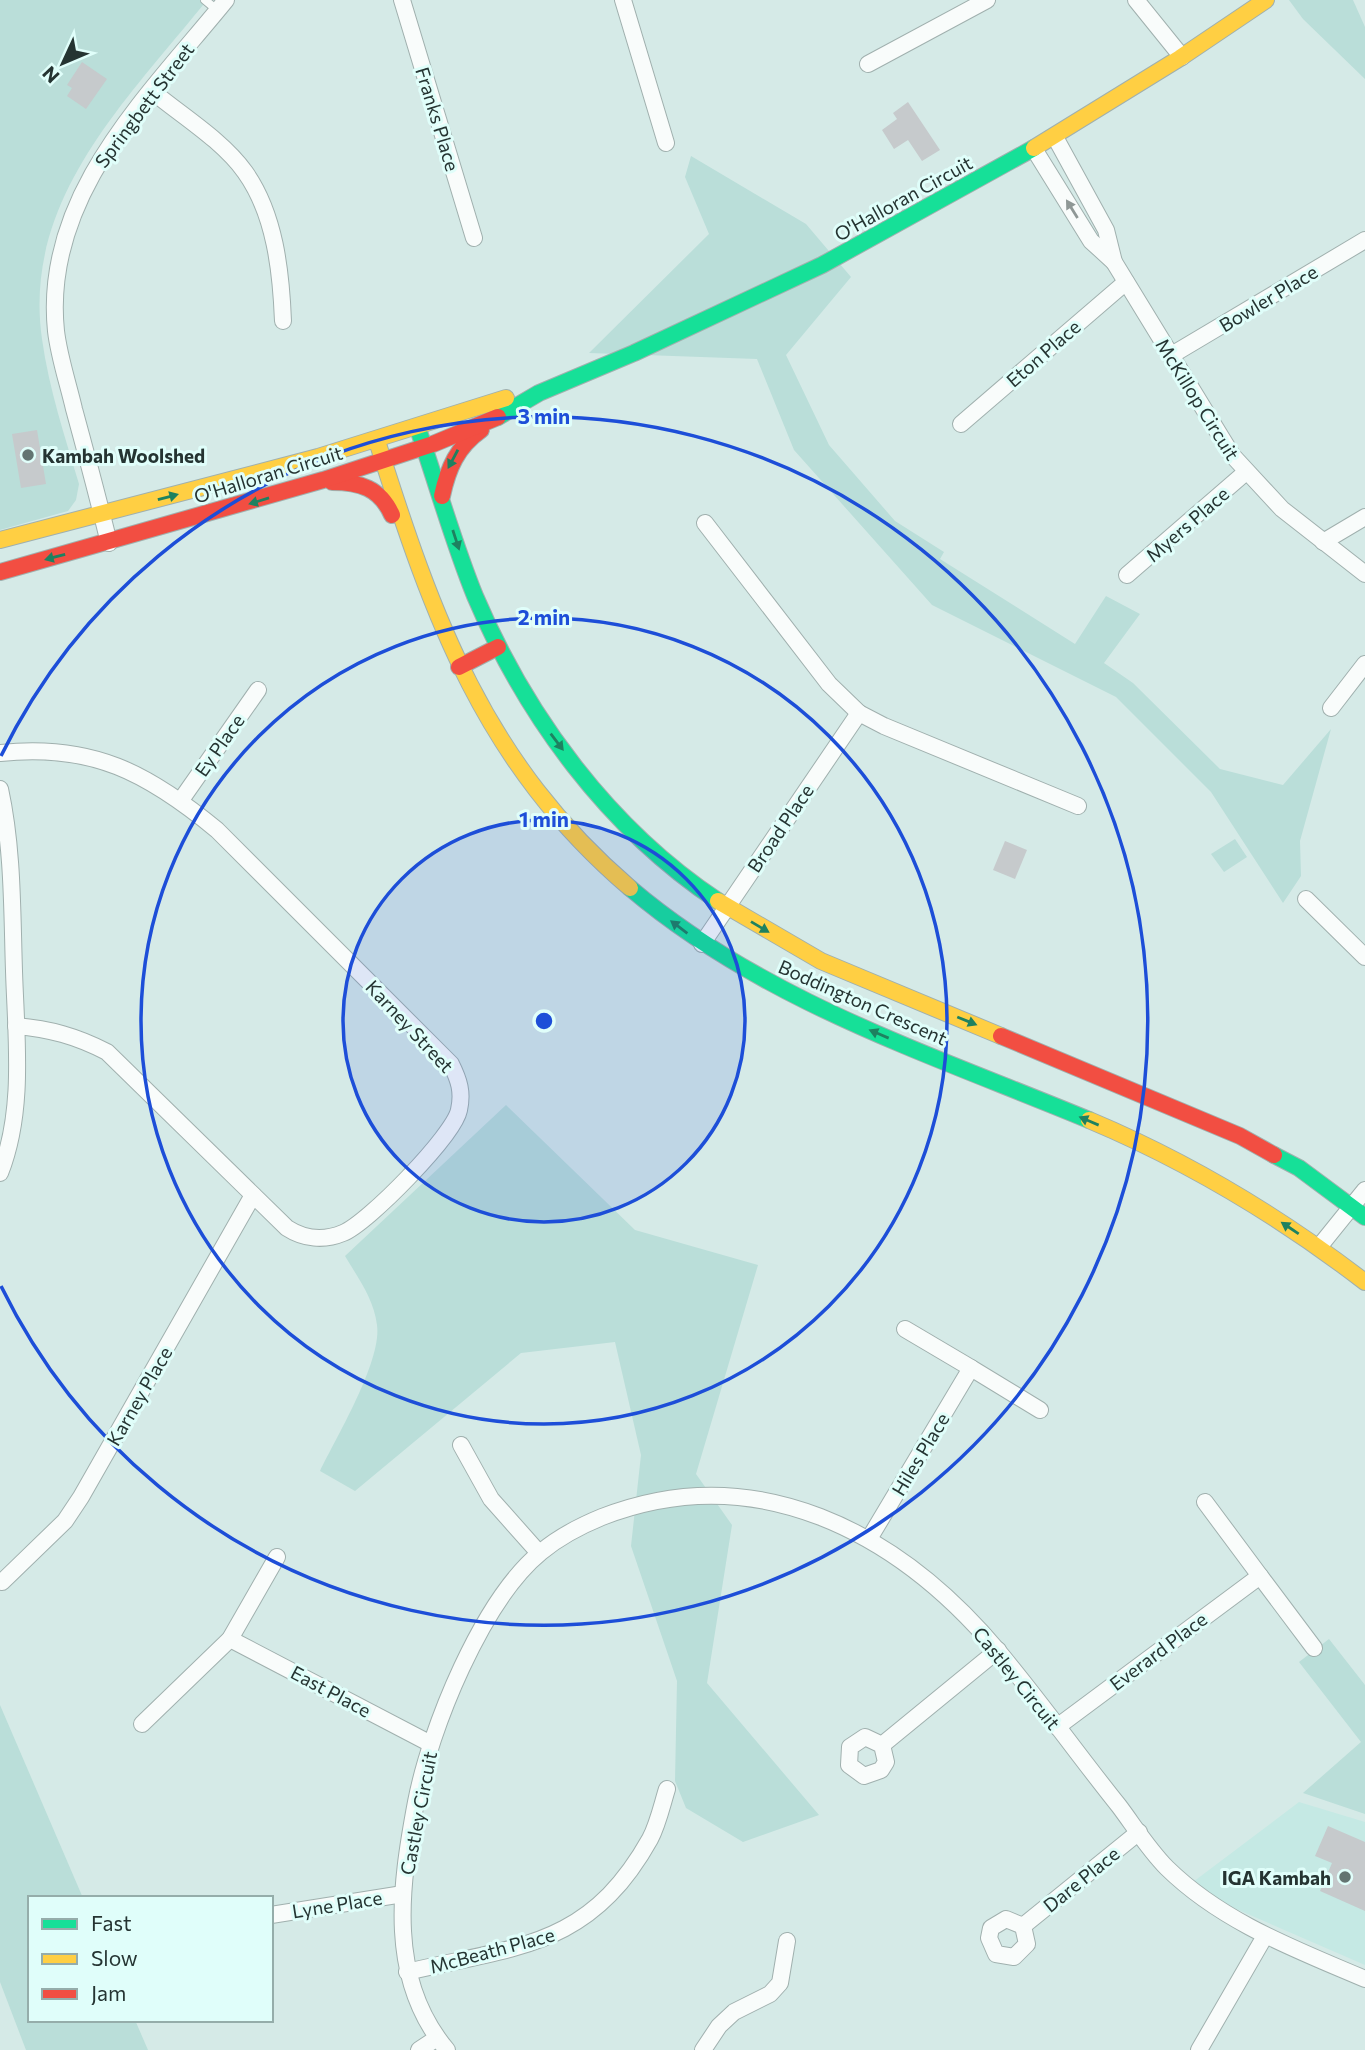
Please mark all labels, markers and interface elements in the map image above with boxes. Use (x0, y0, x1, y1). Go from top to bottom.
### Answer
north arrow (28, 28, 98, 98)
street label: Springbett Street (90, 38, 198, 172)
text: N (37, 62, 64, 88)
street label: Franks Place (411, 64, 465, 174)
street label: O'Halloran Circuit (830, 150, 976, 245)
one-way arrow (1065, 200, 1078, 219)
street label: Bowler Place (1215, 260, 1321, 336)
street label: Eton Place (1001, 315, 1085, 391)
street label: McKillop Circuit (1151, 334, 1245, 464)
text: 3 min (518, 403, 570, 428)
street label: O'Halloran Circuit (191, 440, 345, 508)
place label: Kambah Woolshed (42, 444, 205, 467)
marker: Kambah Woolshed (20, 447, 36, 463)
one-way arrow (448, 449, 459, 469)
street label: Myers Place (1141, 482, 1233, 566)
one-way arrow (157, 491, 179, 502)
one-way arrow (248, 496, 269, 506)
one-way arrow (451, 530, 461, 551)
one-way arrow (44, 553, 65, 563)
text: 2 min (518, 604, 570, 629)
street label: Ey Place (189, 710, 249, 780)
one-way arrow (550, 733, 564, 751)
street label: Broad Place (742, 779, 818, 877)
text: 1 min (519, 806, 569, 831)
one-way arrow (670, 920, 689, 934)
one-way arrow (751, 921, 770, 934)
street label: Boddington Crescent (775, 954, 951, 1050)
street label: Karney Street (361, 975, 459, 1077)
centre of rings (532, 1009, 556, 1033)
one-way arrow (957, 1015, 977, 1027)
one-way arrow (869, 1028, 890, 1039)
one-way arrow (1079, 1115, 1100, 1126)
one-way arrow (1280, 1221, 1300, 1234)
street label: Karney Place (101, 1342, 177, 1450)
street label: Hiles Place (886, 1408, 954, 1500)
street label: Everard Place (1105, 1607, 1211, 1695)
street label: Castley Circuit (969, 1622, 1065, 1734)
street label: East Place (287, 1660, 375, 1722)
street label: Castley Circuit (395, 1749, 441, 1877)
street label: Dare Place (1038, 1841, 1124, 1917)
place label: IGA Kambah (1222, 1866, 1331, 1889)
marker: IGA Kambah (1337, 1869, 1353, 1885)
street label: Lyne Place (290, 1886, 384, 1922)
legend (28, 1896, 273, 2022)
text: Fast (91, 1910, 132, 1935)
street label: McBeath Place (427, 1922, 557, 1978)
text: Slow (91, 1945, 138, 1970)
text: Jam (91, 1980, 126, 2005)

